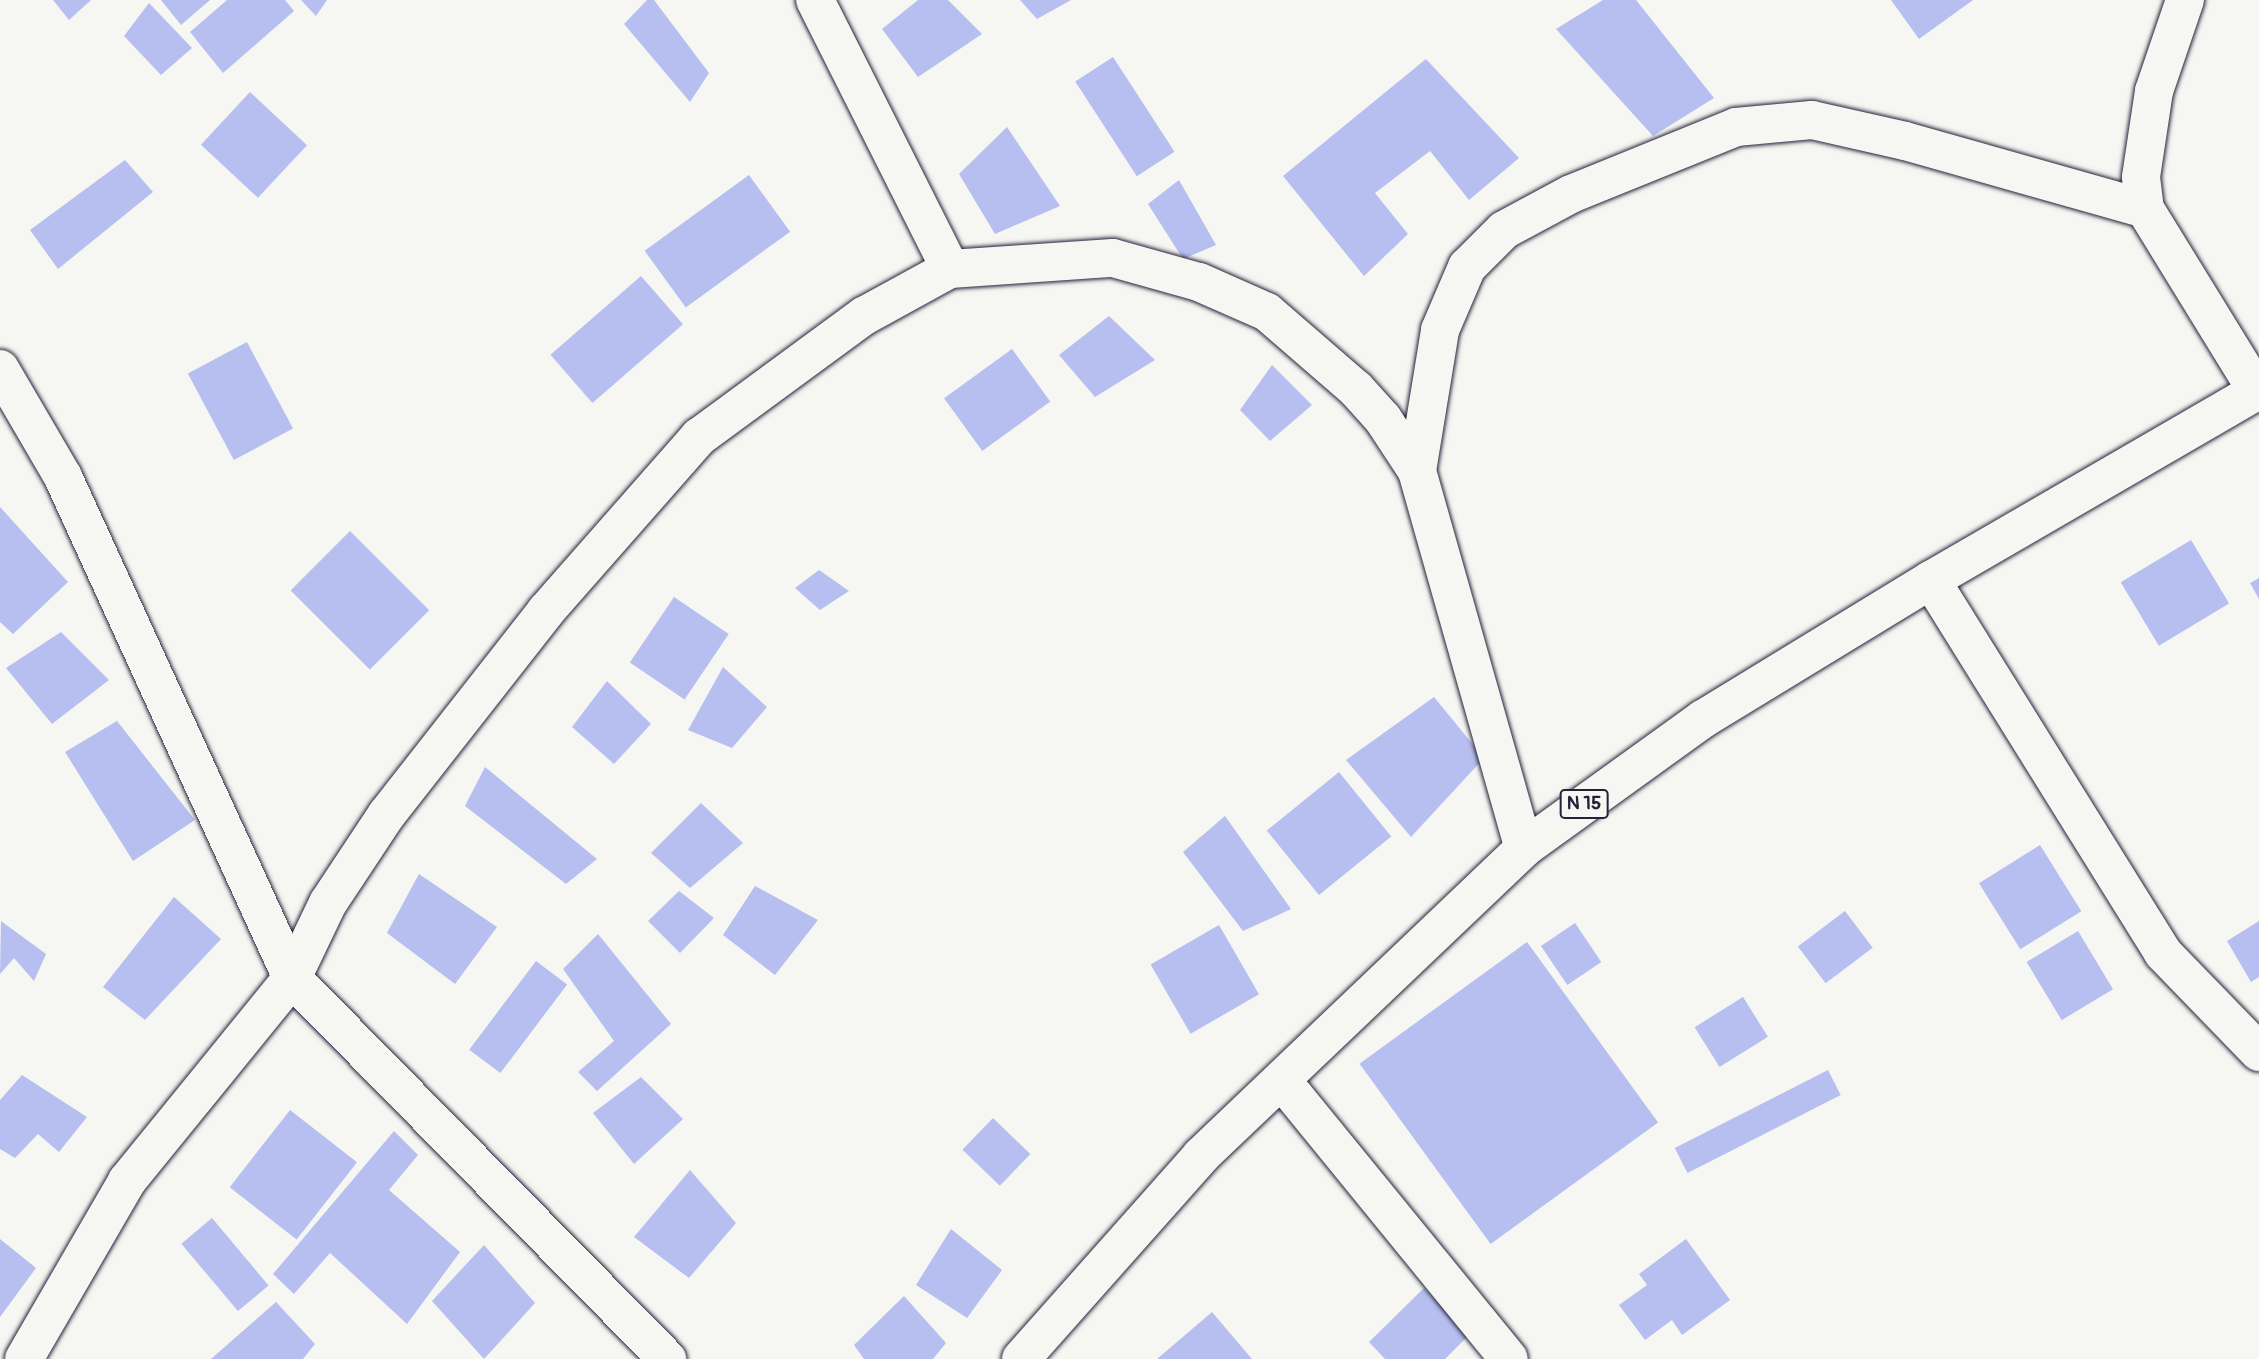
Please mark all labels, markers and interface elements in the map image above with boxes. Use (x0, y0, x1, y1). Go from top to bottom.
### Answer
road number: N 15 (1560, 789, 1608, 820)

